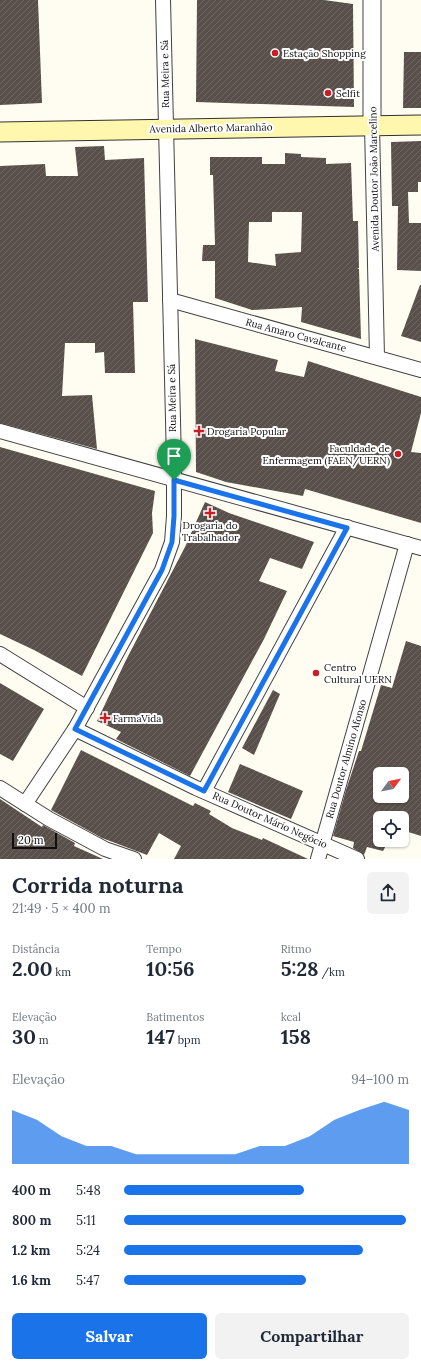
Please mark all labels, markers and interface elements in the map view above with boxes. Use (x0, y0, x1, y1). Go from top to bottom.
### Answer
street label: Rua Meira e Sá (158, 40, 172, 108)
place label: Estação Shopping (283, 47, 366, 60)
marker: Estação Shopping (270, 48, 280, 58)
place label: Selfit (336, 87, 360, 100)
marker: Selfit (323, 88, 333, 98)
street label: Avenida Doutor João Marcelino (366, 106, 382, 253)
street label: Avenida Alberto Maranhão (148, 120, 273, 136)
street label: Rua Amaro Cavalcante (244, 315, 348, 355)
street label: Rua Meira e Sá (165, 364, 179, 432)
place label: Drogaria Popular (207, 425, 287, 438)
marker: Drogaria Popular (194, 426, 204, 436)
pin (157, 439, 191, 480)
place label: Faculdade de Enfermagem (FAEN/UERN) (263, 442, 391, 467)
icon: arrive (163, 445, 185, 467)
marker: Faculdade de Enfermagem (FAEN/UERN) (393, 449, 403, 459)
marker: Drogaria do Trabalhador (205, 508, 215, 518)
place label: Drogaria do Trabalhador (182, 519, 239, 544)
place label: Centro Cultural UERN (324, 661, 392, 686)
marker: Centro Cultural UERN (311, 668, 321, 678)
street label: Rua Doutor Almino Afonso (323, 698, 369, 820)
place label: FarmaVida (113, 712, 162, 725)
marker: FarmaVida (100, 713, 110, 723)
north arrow (373, 767, 409, 803)
map controls (373, 767, 409, 847)
street label: Rua Doutor Mário Negócio (211, 789, 330, 851)
button: locate (373, 811, 409, 847)
scale bar (12, 831, 57, 850)
text: 20 m (18, 833, 43, 847)
text: Corrida noturna (12, 871, 184, 899)
button: share (367, 872, 409, 914)
text: 21:49 · 5 × 400 m (12, 900, 111, 917)
text: Distância (12, 942, 60, 956)
text: Tempo (146, 942, 182, 956)
text: Ritmo (281, 942, 311, 956)
text: 2.00 (12, 956, 52, 981)
text: 10:56 (146, 956, 194, 981)
text: 5:28 (281, 956, 319, 981)
text: km (52, 965, 71, 979)
text: /km (319, 965, 345, 979)
text: Elevação (12, 1010, 57, 1024)
text: Batimentos (146, 1010, 204, 1024)
text: kcal (281, 1010, 301, 1024)
text: 30 (12, 1024, 36, 1049)
text: 147 (146, 1024, 175, 1049)
text: 158 (281, 1024, 311, 1049)
text: m (36, 1033, 49, 1047)
text: bpm (175, 1033, 200, 1047)
text: Elevação (12, 1071, 65, 1088)
text: 94–100 m (351, 1071, 409, 1088)
text: 400 m (12, 1182, 51, 1199)
text: 5:48 (76, 1182, 101, 1199)
text: 800 m (12, 1212, 51, 1229)
text: 5:11 (76, 1212, 96, 1229)
text: 1.2 km (12, 1242, 50, 1259)
text: 5:24 (76, 1242, 100, 1259)
text: 1.6 km (12, 1272, 51, 1289)
text: 5:47 (76, 1272, 99, 1289)
button: Salvar (12, 1313, 207, 1359)
button: Compartilhar (215, 1313, 409, 1359)

